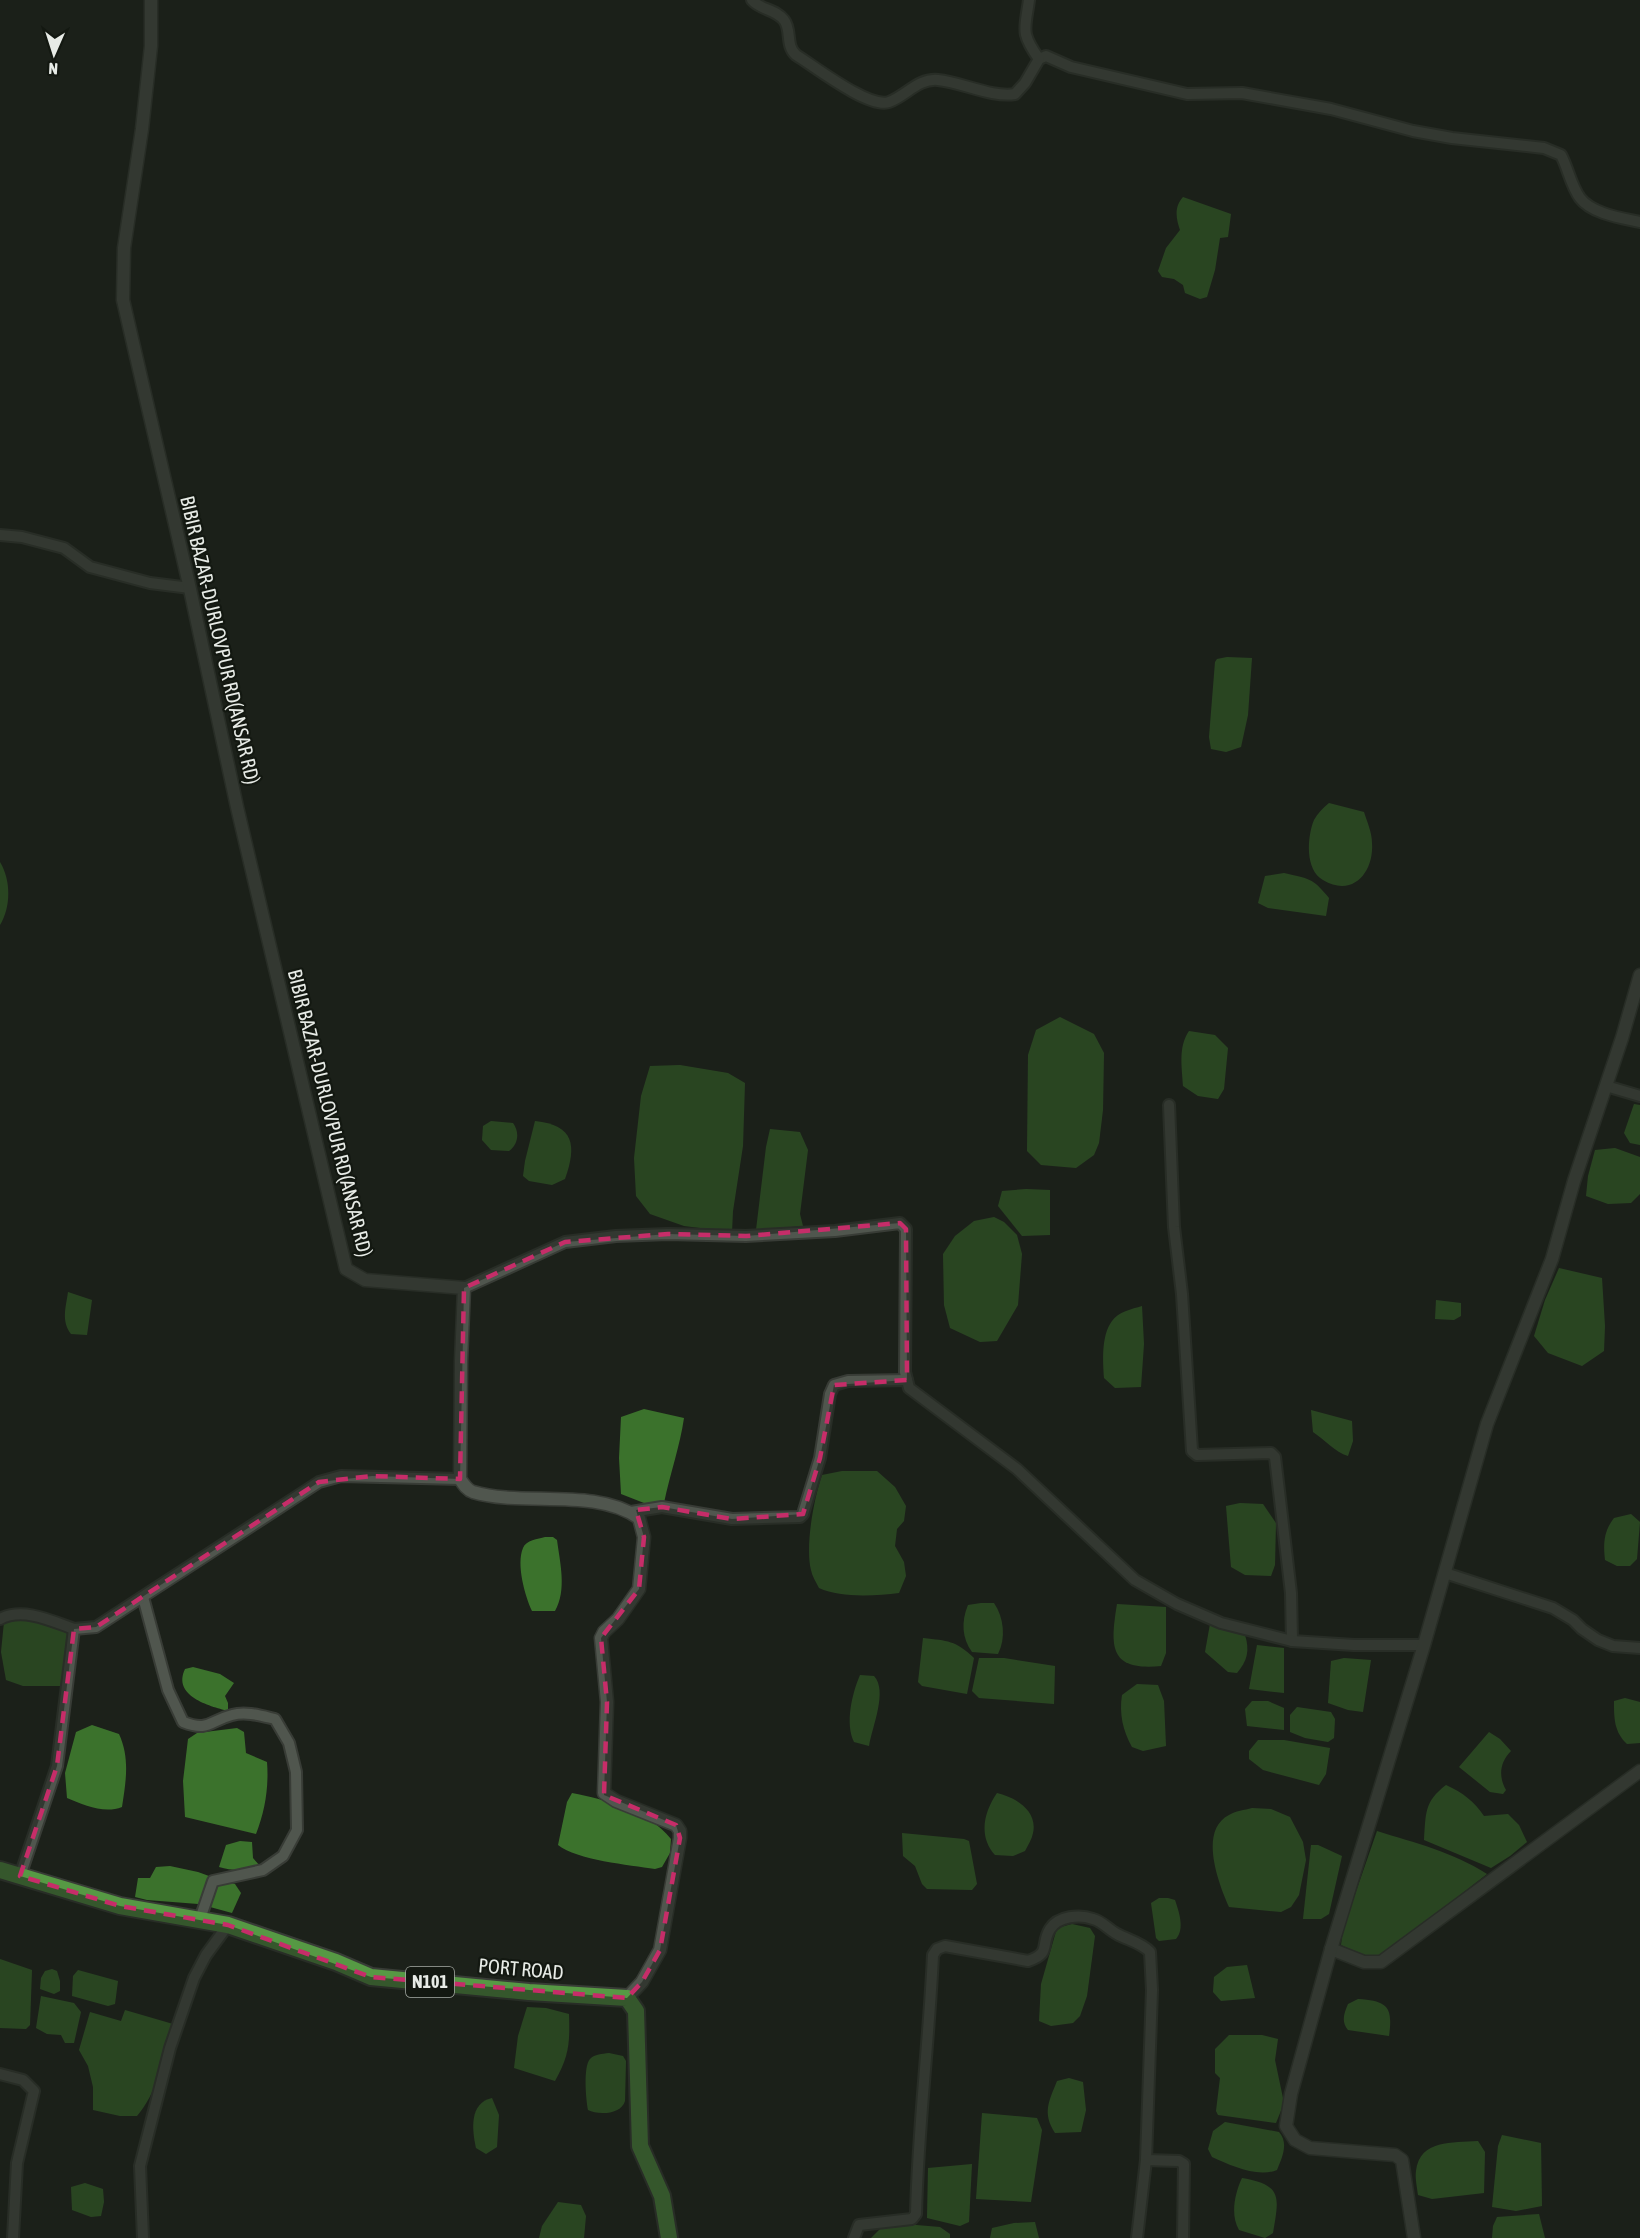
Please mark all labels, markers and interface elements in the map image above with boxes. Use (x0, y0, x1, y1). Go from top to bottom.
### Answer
north arrow (24, 24, 84, 84)
text: N (48, 60, 58, 78)
street label: BIBIR BAZAR-DURLOVPUR RD(ANSAR RD) (176, 493, 265, 786)
street label: BIBIR BAZAR-DURLOVPUR RD(ANSAR RD) (284, 967, 377, 1259)
street label: PORT ROAD (477, 1953, 565, 1984)
road number: N101 (406, 1967, 454, 1997)

